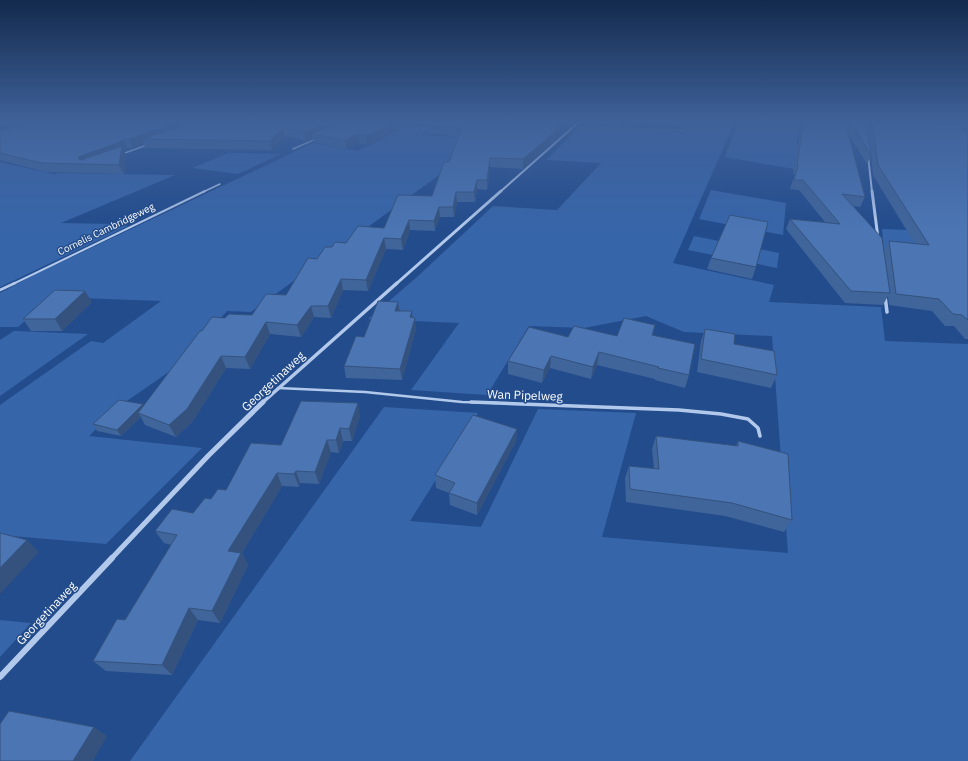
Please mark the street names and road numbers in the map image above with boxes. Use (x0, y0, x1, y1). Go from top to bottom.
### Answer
street label: Cornelis Cambridgeweg (55, 200, 157, 258)
street label: Georgetinaweg (238, 347, 308, 414)
street label: Wan Pipelweg (487, 386, 564, 404)
street label: Georgetinaweg (13, 578, 80, 648)

